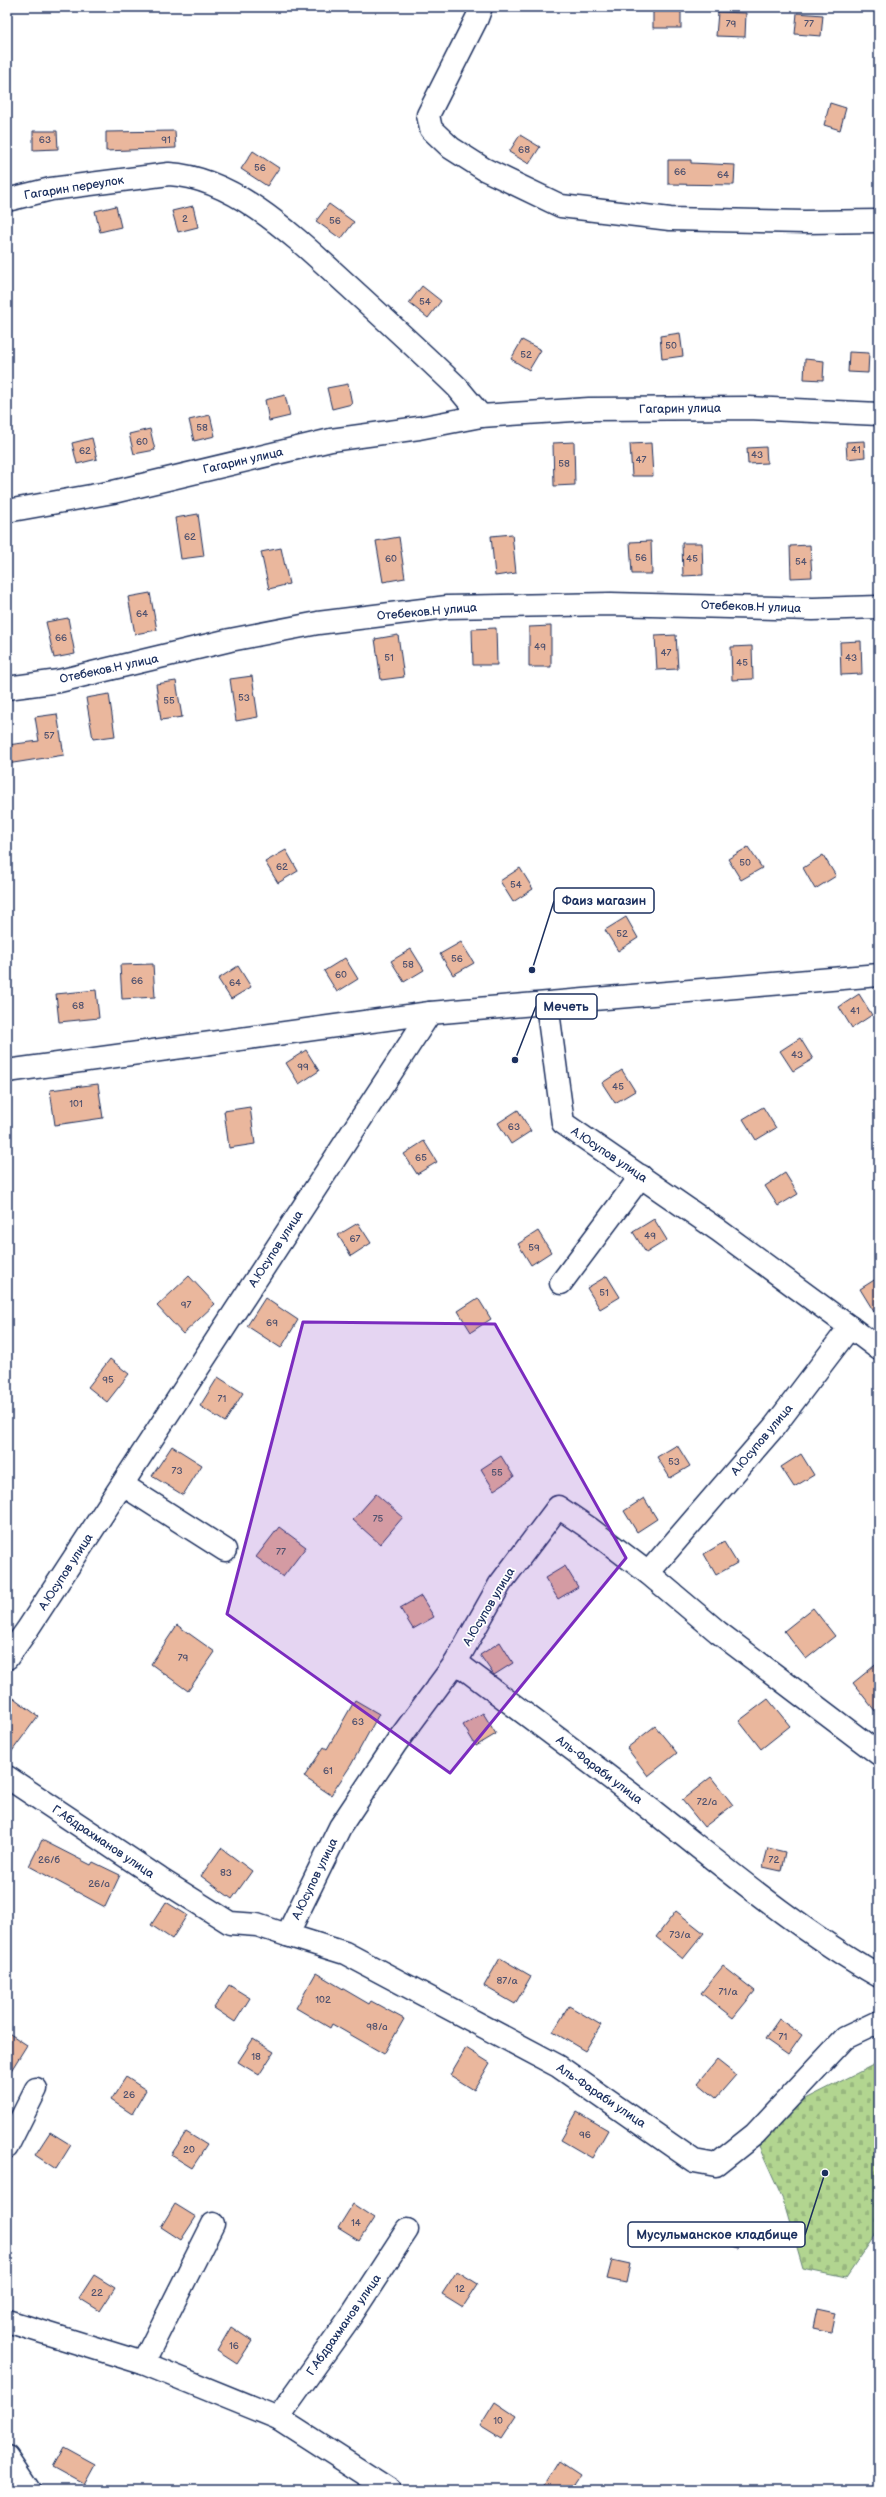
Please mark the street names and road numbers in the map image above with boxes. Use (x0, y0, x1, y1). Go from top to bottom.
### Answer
street label: Гагарин переулок (23, 173, 126, 203)
street label: Гагарин улица (639, 401, 721, 417)
street label: Гагарин улица (201, 444, 285, 478)
street label: Отебеков.Н улица (700, 598, 802, 616)
street label: Отебеков.Н улица (376, 600, 478, 624)
street label: Отебеков.Н улица (58, 651, 160, 687)
street label: А.Юсупов улица (567, 1123, 650, 1186)
street label: А.Юсупов улица (245, 1208, 306, 1291)
street label: А.Юсупов улица (727, 1401, 796, 1480)
street label: А.Юсупов улица (35, 1531, 96, 1614)
street label: А.Юсупов улица (459, 1565, 518, 1650)
street label: Аль-Фараби улица (552, 1732, 645, 1807)
street label: Г.Абдрахманов улица (49, 1802, 157, 1882)
street label: А.Юсупов улица (288, 1836, 341, 1923)
street label: Аль-Фараби улица (553, 2060, 648, 2131)
street label: Г.Абдрахманов улица (303, 2271, 385, 2379)

